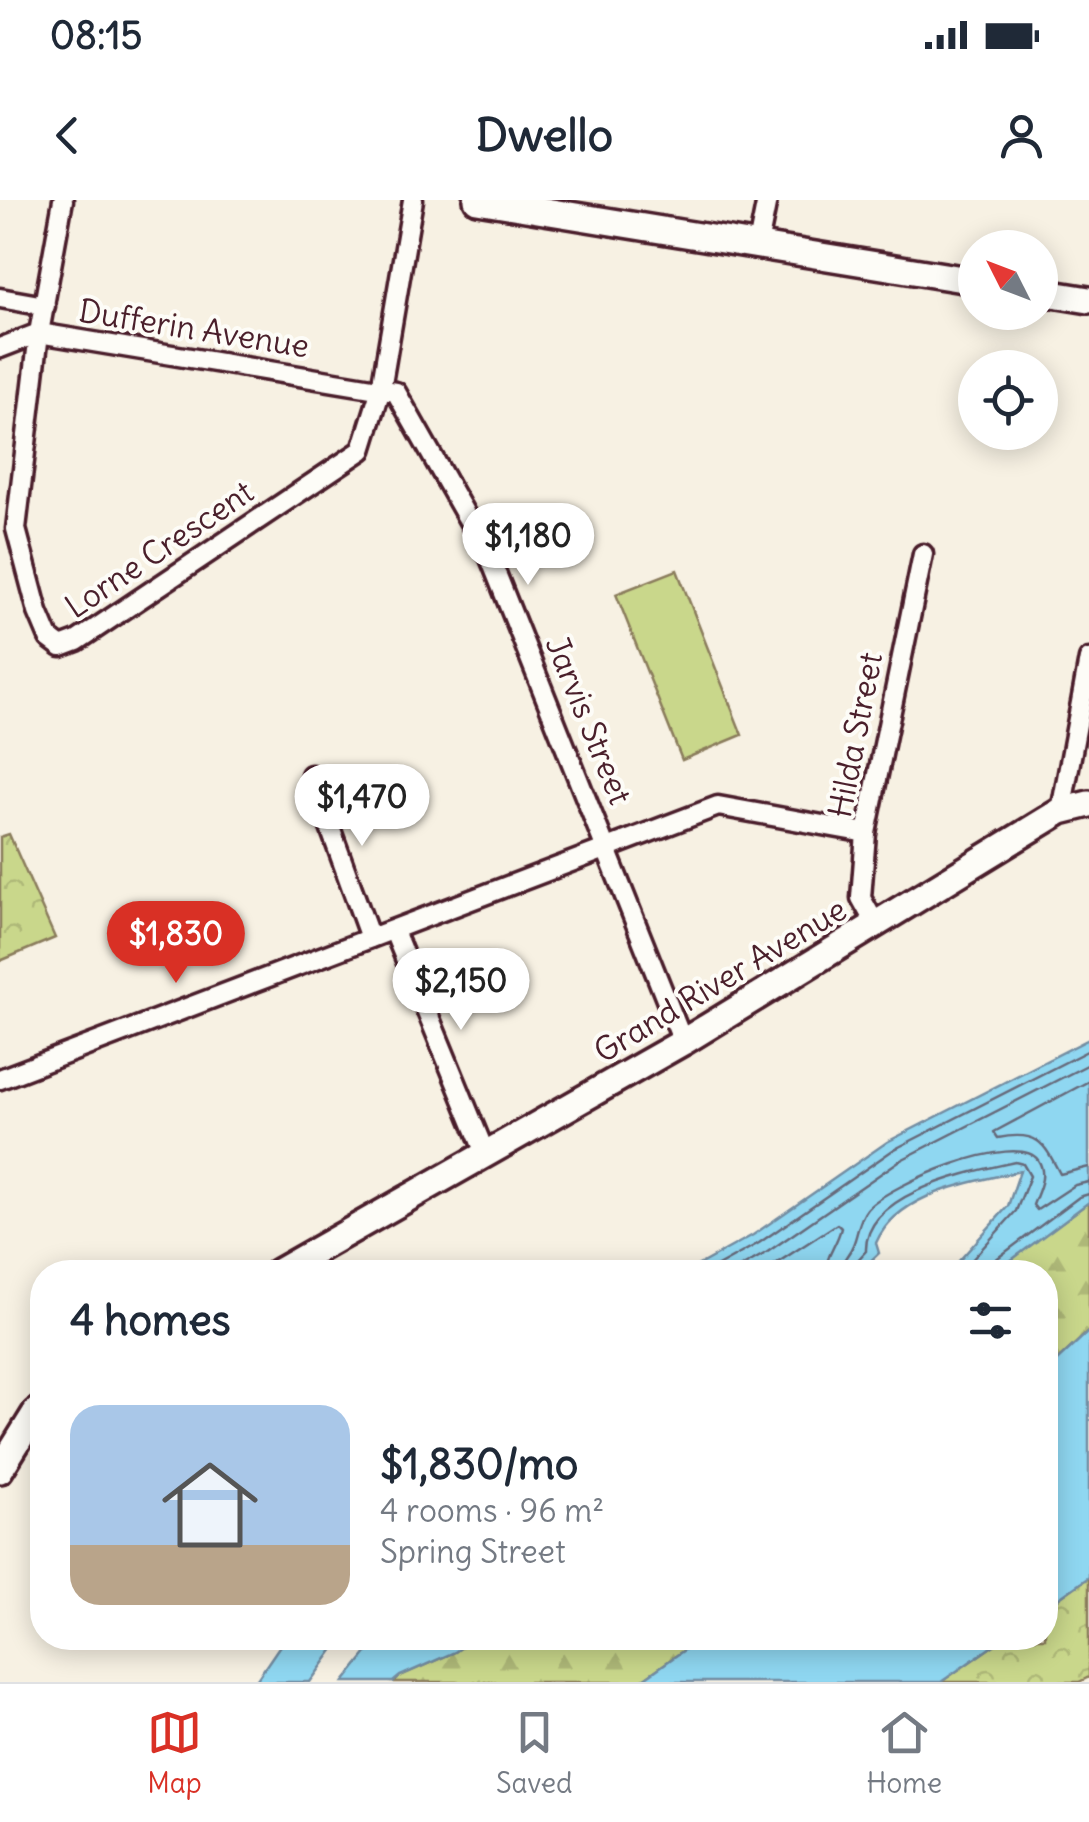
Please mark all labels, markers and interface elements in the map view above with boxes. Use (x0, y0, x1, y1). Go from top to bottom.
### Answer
text: 08:15 (50, 12, 142, 59)
text: Dwello (476, 107, 613, 163)
icon: back (40, 108, 95, 163)
icon: person (994, 108, 1049, 163)
north arrow (958, 230, 1058, 330)
map controls (958, 230, 1058, 450)
street label: Dufferin Avenue (76, 290, 312, 366)
button: locate (958, 350, 1058, 450)
street label: Lorne Crescent (57, 471, 261, 627)
pin: $1,180 (447, 503, 609, 588)
text: $1,180 (484, 515, 572, 556)
street label: Jarvis Street (537, 630, 641, 810)
street label: Hilda Street (819, 649, 891, 821)
pin: $1,470 (281, 764, 443, 849)
text: $1,470 (317, 776, 407, 817)
street label: Grand River Avenue (586, 888, 854, 1072)
pin: $1,830 (95, 901, 257, 986)
text: $1,830 (129, 913, 223, 954)
pin: $2,150 (380, 948, 542, 1033)
text: $2,150 (415, 960, 507, 1001)
icon: filters (963, 1293, 1018, 1348)
text: 4 homes (70, 1294, 231, 1346)
text: $1,830/mo (380, 1438, 578, 1490)
icon: home (150, 1445, 270, 1565)
text: 4 rooms · 96 m² (380, 1490, 604, 1531)
text: Spring Street (380, 1531, 566, 1572)
tab: Map (147, 1705, 202, 1801)
tab: Saved (496, 1705, 573, 1801)
tab: Home (867, 1705, 942, 1801)

